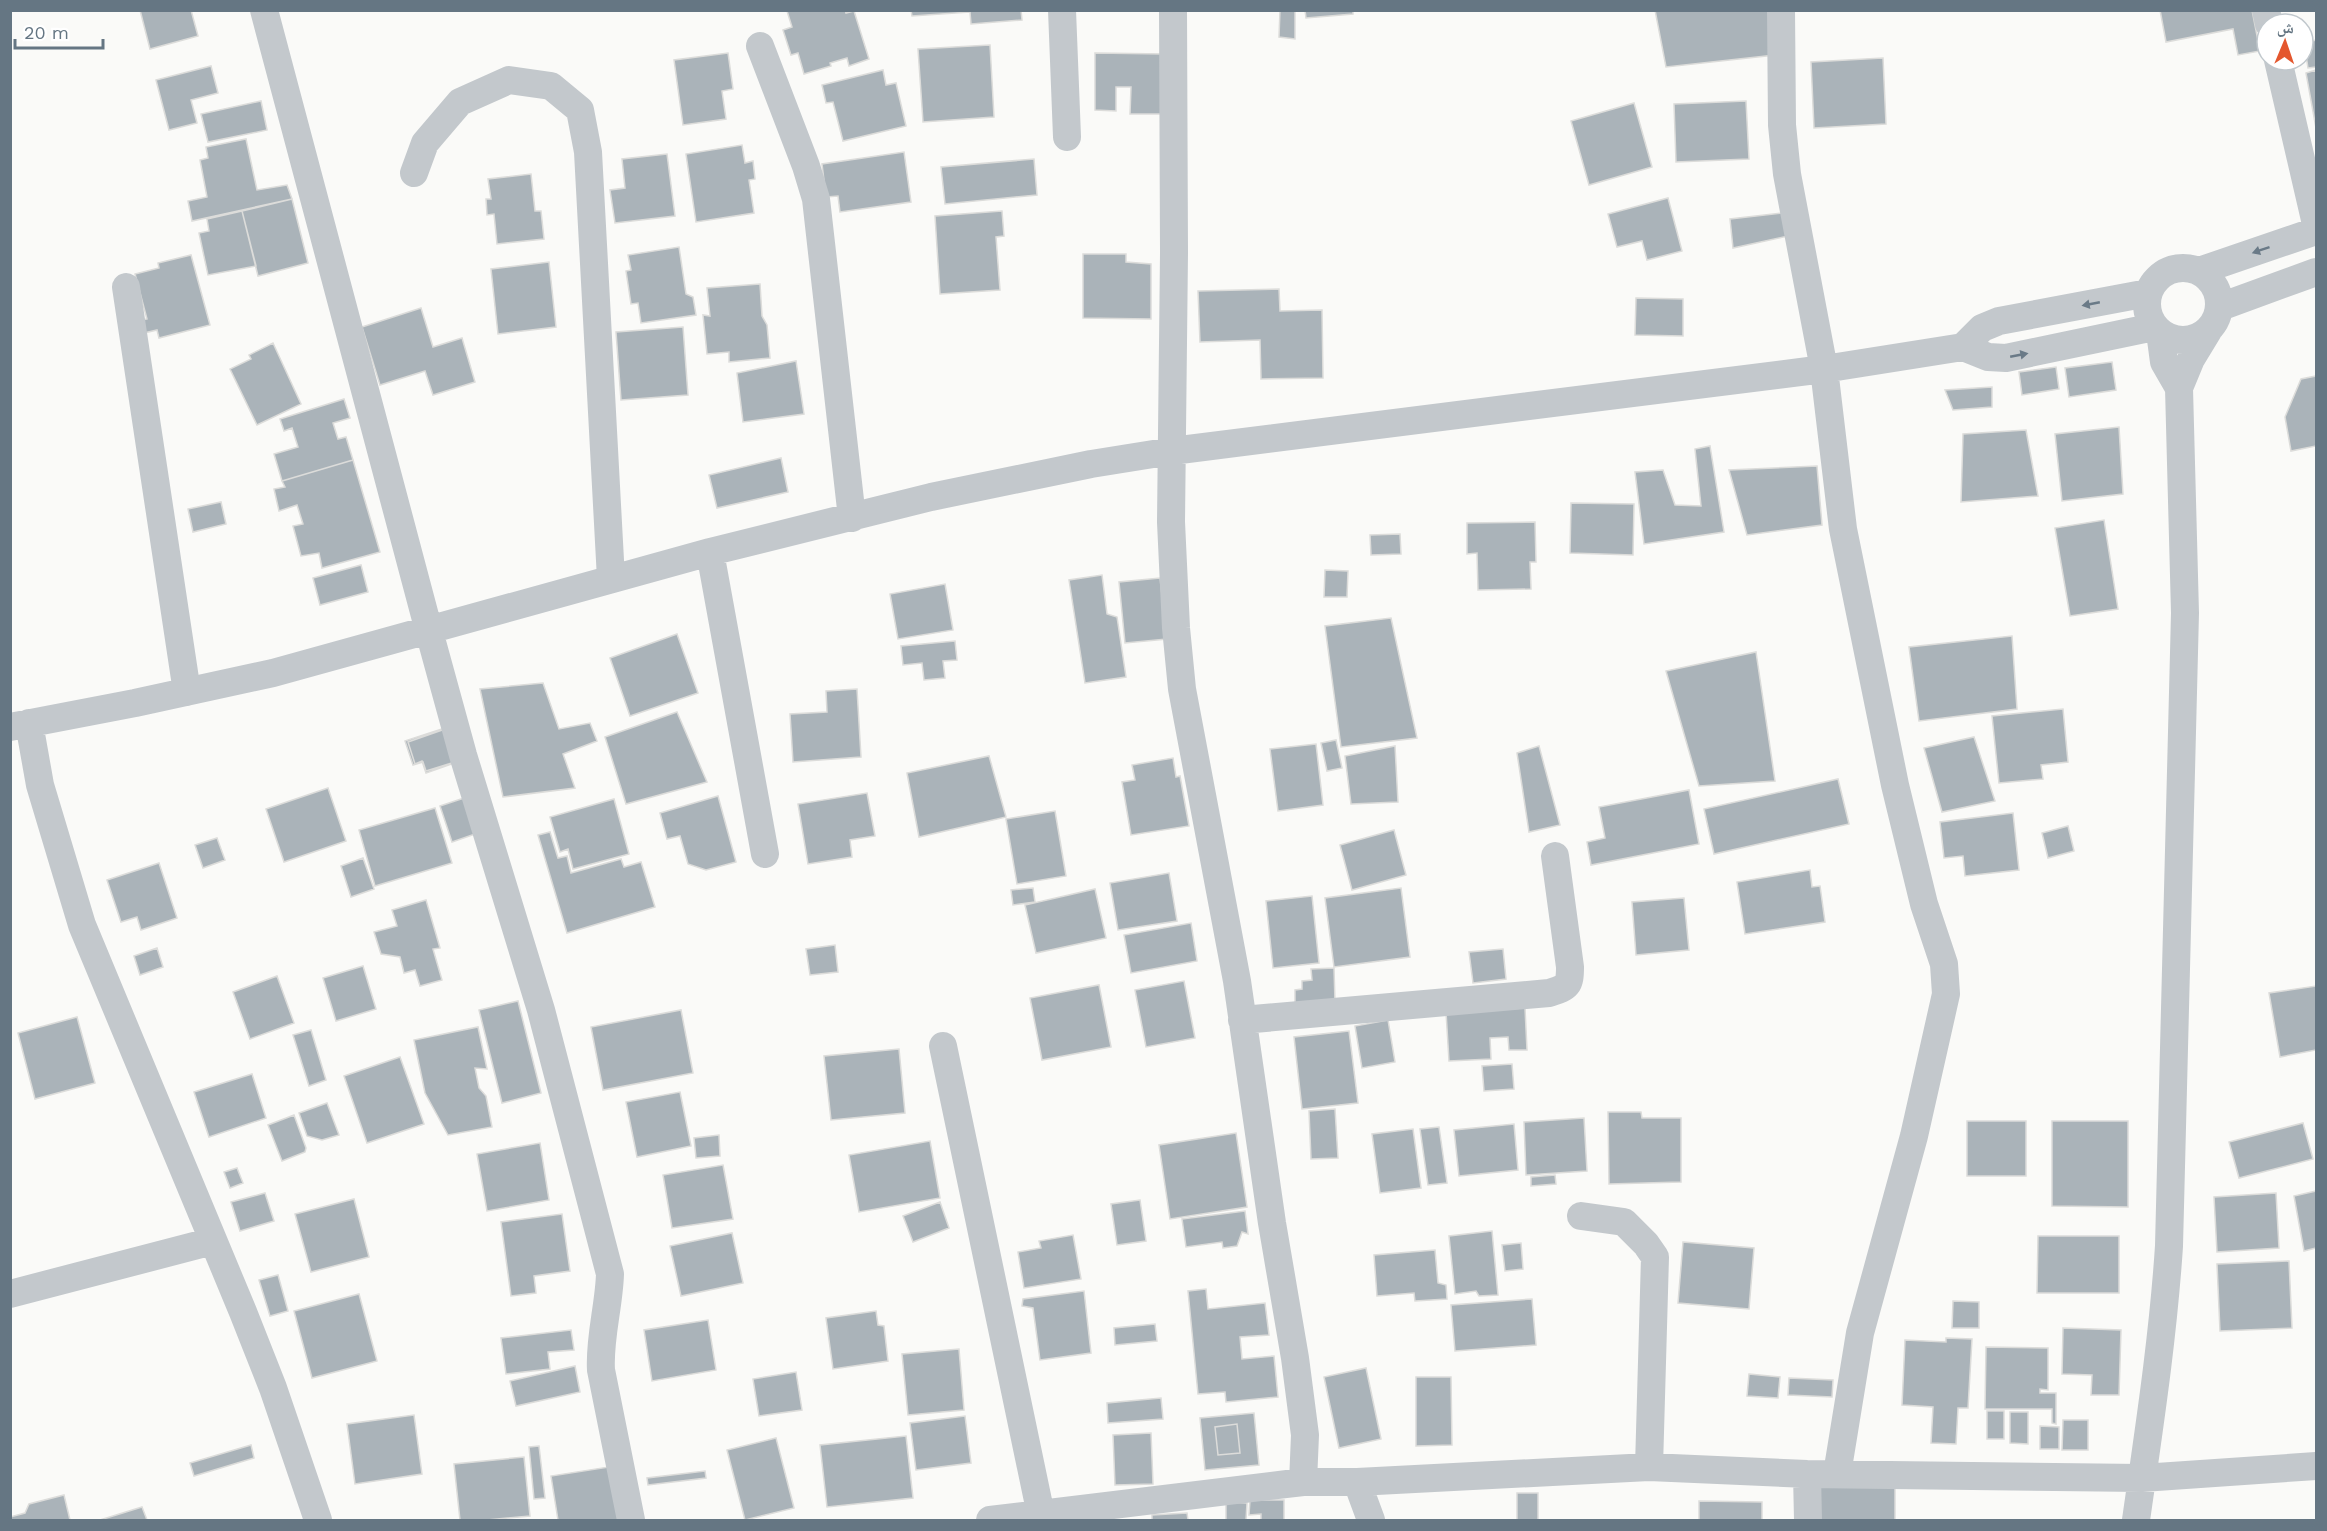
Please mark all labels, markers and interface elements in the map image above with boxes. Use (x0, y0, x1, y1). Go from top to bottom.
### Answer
scale bar (15, 12, 104, 50)
north arrow (2255, 12, 2315, 72)
text: ش (2277, 18, 2294, 37)
text: 20 m (24, 22, 69, 43)
one-way arrow (2252, 245, 2270, 255)
one-way arrow (2081, 300, 2100, 309)
one-way arrow (2009, 350, 2028, 359)

